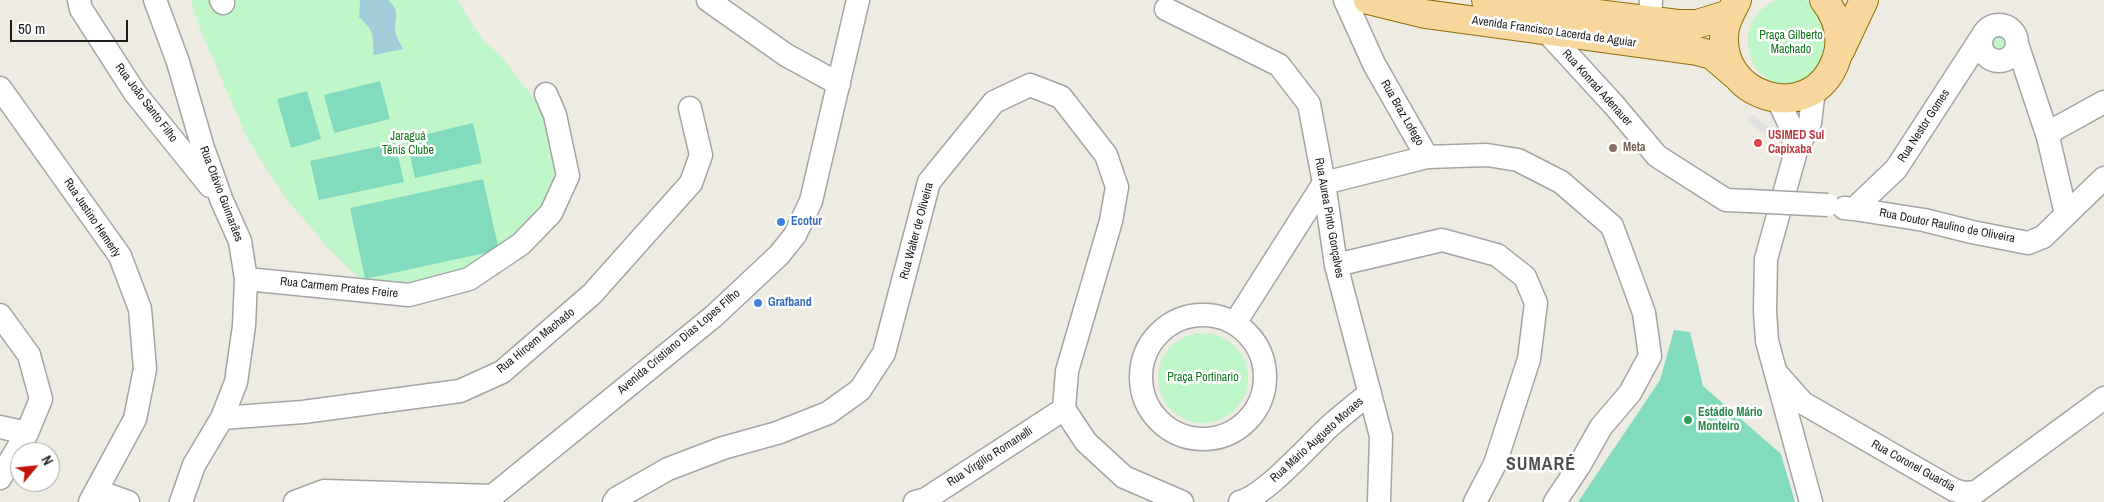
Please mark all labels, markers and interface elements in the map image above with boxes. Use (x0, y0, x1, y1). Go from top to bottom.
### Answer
scale bar (12, 10, 130, 42)
street label: Avenida Francisco Lacerda de Aguiar (1471, 13, 1637, 51)
text: 50 m (18, 18, 45, 39)
park label: Praça Gilberto Machado (1759, 29, 1823, 57)
street label: Rua Konrad Adenauer (1559, 47, 1635, 129)
street label: Rua João Santo Filho (112, 61, 180, 145)
street label: Rua Braz Lofego (1377, 77, 1427, 149)
street label: Rua Nestor Gomes (1895, 87, 1953, 165)
place label: USIMED Sul Capixaba (1768, 129, 1824, 157)
park label: Jaraguá Tênis Clube (382, 130, 434, 158)
marker: USIMED Sul Capixaba (1752, 137, 1764, 149)
place label: Meta (1623, 141, 1645, 155)
marker: Meta (1607, 142, 1619, 154)
street label: Rua Otávio Guimarães (196, 144, 246, 244)
street label: Rua Aurea Pinto Gonçalves (1311, 157, 1347, 279)
street label: Rua Justino Hemerly (60, 176, 124, 260)
street label: Rua Walter de Oliveira (897, 181, 937, 281)
street label: Rua Doutor Raulino de Oliveira (1878, 206, 2016, 246)
place label: Ecotur (791, 215, 822, 229)
marker: Ecotur (775, 216, 787, 228)
street label: Rua Carmem Prates Freire (279, 275, 399, 301)
street label: Avenida Cristiano Dias Lopes Filho (615, 286, 743, 398)
place label: Grafband (768, 296, 812, 310)
marker: Grafband (752, 297, 764, 309)
street label: Rua Hircem Machado (494, 305, 578, 377)
park label: Praça Portinario (1167, 371, 1239, 385)
street label: Rua Mário Augusto Moraes (1267, 394, 1367, 486)
place label: Estádio Mário Monteiro (1698, 406, 1763, 434)
marker: Estádio Mário Monteiro (1682, 414, 1694, 426)
street label: Rua Virgilio Romanelli (945, 424, 1035, 490)
street label: Rua Coronel Guardia (1869, 437, 1957, 495)
north arrow (10, 442, 60, 492)
text: N (37, 453, 57, 468)
district label: SUMARÉ (1505, 454, 1577, 476)

